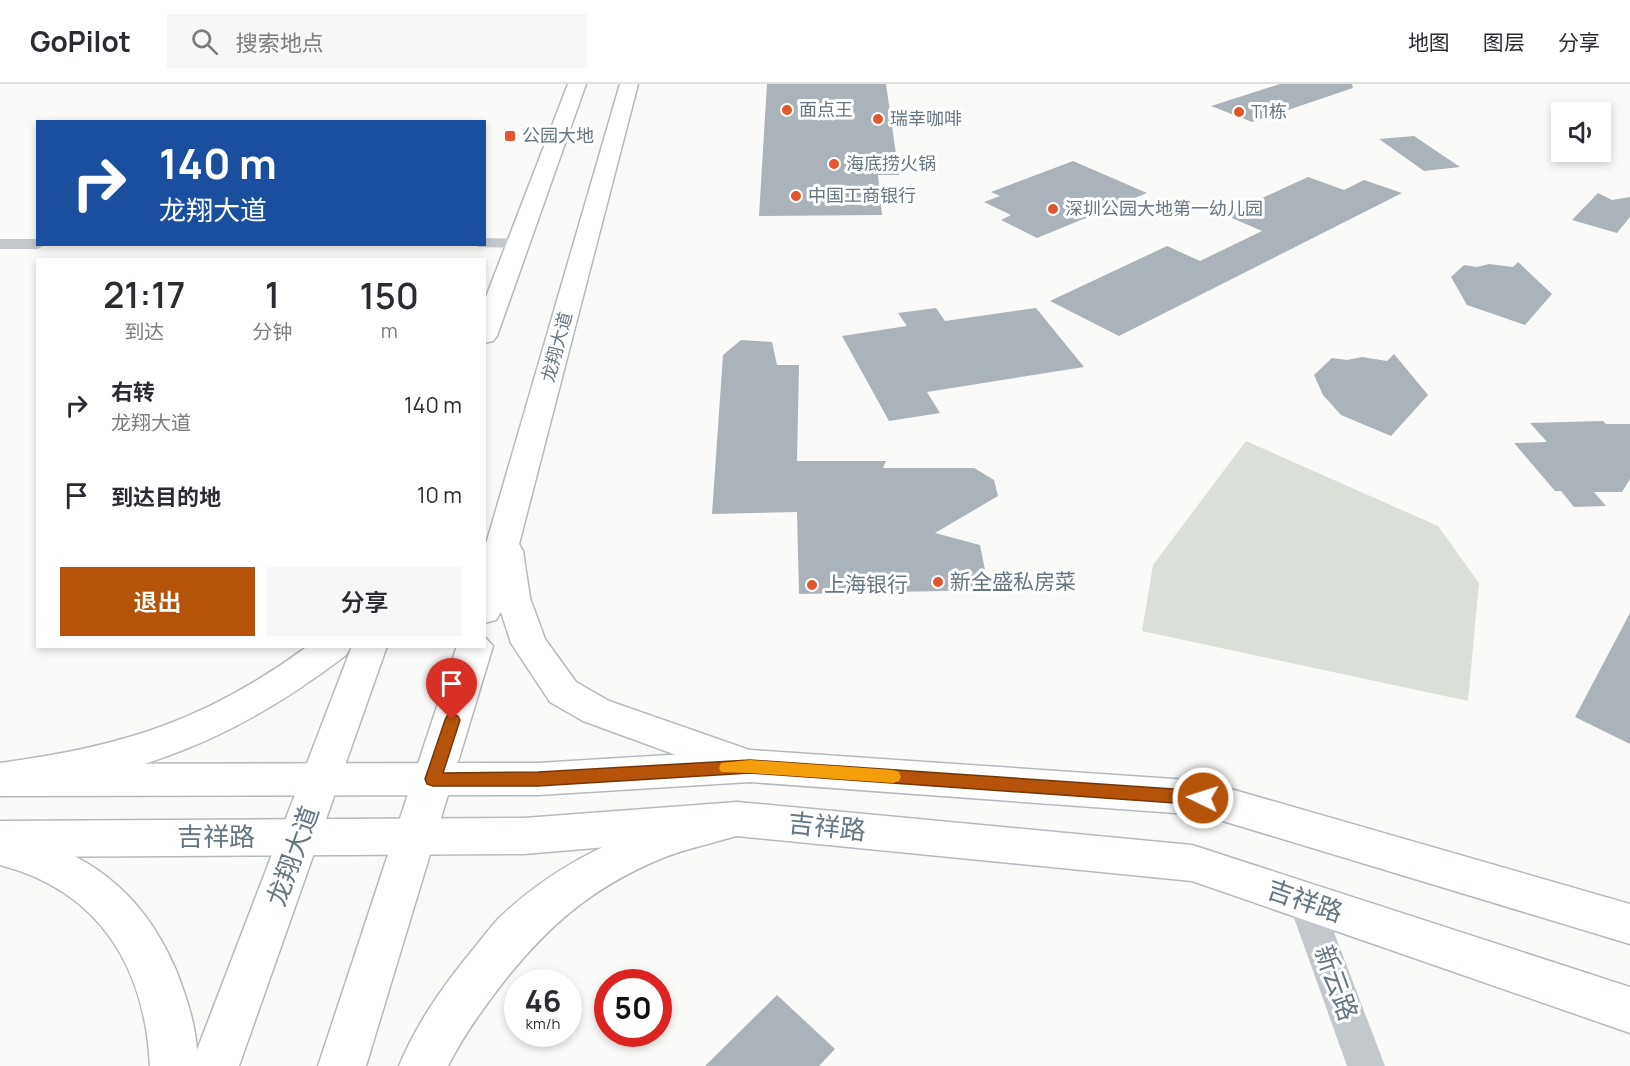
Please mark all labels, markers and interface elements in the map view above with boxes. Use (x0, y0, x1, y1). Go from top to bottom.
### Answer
search box (167, 14, 587, 68)
text: GoPilot (30, 22, 131, 60)
icon: search (188, 25, 221, 58)
text: 搜索地点 (236, 28, 324, 58)
text: 地图 (1408, 28, 1450, 56)
text: 图层 (1483, 28, 1525, 56)
text: 分享 (1558, 28, 1600, 56)
place label: 面点王 (799, 97, 853, 121)
place label: T1栋 (1251, 99, 1287, 123)
map controls (1551, 102, 1611, 162)
button: sound (1551, 102, 1611, 162)
marker: 面点王 (780, 103, 794, 117)
marker: T1栋 (1232, 105, 1246, 119)
place label: 瑞幸咖啡 (890, 106, 962, 130)
marker: 瑞幸咖啡 (871, 112, 885, 126)
place label: 公园大地 (522, 123, 594, 147)
marker: 公园大地 (503, 129, 517, 143)
text: 140 m (159, 134, 277, 192)
icon: right (60, 144, 138, 222)
place label: 海底捞火锅 (846, 151, 936, 175)
marker: 海底捞火锅 (827, 157, 841, 171)
place label: 中国工商银行 (808, 183, 916, 207)
marker: 中国工商银行 (789, 189, 803, 203)
text: 龙翔大道 (159, 191, 267, 228)
place label: 深圳公园大地第一幼儿园 (1065, 196, 1263, 220)
marker: 深圳公园大地第一幼儿园 (1046, 202, 1060, 216)
text: 21:17 (103, 270, 185, 319)
text: 1 (265, 270, 280, 319)
text: 150 (360, 271, 419, 320)
street label: 龙翔大道 (535, 309, 577, 385)
text: m (381, 317, 398, 344)
text: 到达 (124, 318, 164, 345)
text: 分钟 (252, 318, 292, 345)
text: 右转 (111, 377, 155, 407)
icon: right (60, 389, 93, 422)
text: 140 m (404, 390, 462, 420)
text: 龙翔大道 (111, 409, 191, 436)
icon: arrive (60, 479, 93, 512)
text: 10 m (417, 480, 462, 510)
text: 到达目的地 (111, 482, 221, 512)
button: 退出 (60, 567, 255, 636)
button: 分享 (267, 567, 462, 636)
place label: 新全盛私房菜 (950, 567, 1076, 595)
place label: 上海银行 (824, 570, 908, 598)
marker: 新全盛私房菜 (931, 575, 945, 589)
marker: 上海银行 (805, 578, 819, 592)
pin (426, 658, 477, 720)
icon: arrive (435, 667, 468, 700)
position arrow (1171, 766, 1235, 830)
street label: 龙翔大道 (257, 801, 327, 911)
street label: 吉祥路 (786, 804, 868, 848)
street label: 吉祥路 (177, 818, 255, 854)
street label: 吉祥路 (1263, 870, 1348, 930)
street label: 新云路 (1307, 940, 1367, 1025)
speed limit sign: 50 (594, 969, 672, 1047)
text: 46 (525, 980, 561, 1021)
text: km/h (526, 1013, 560, 1034)

